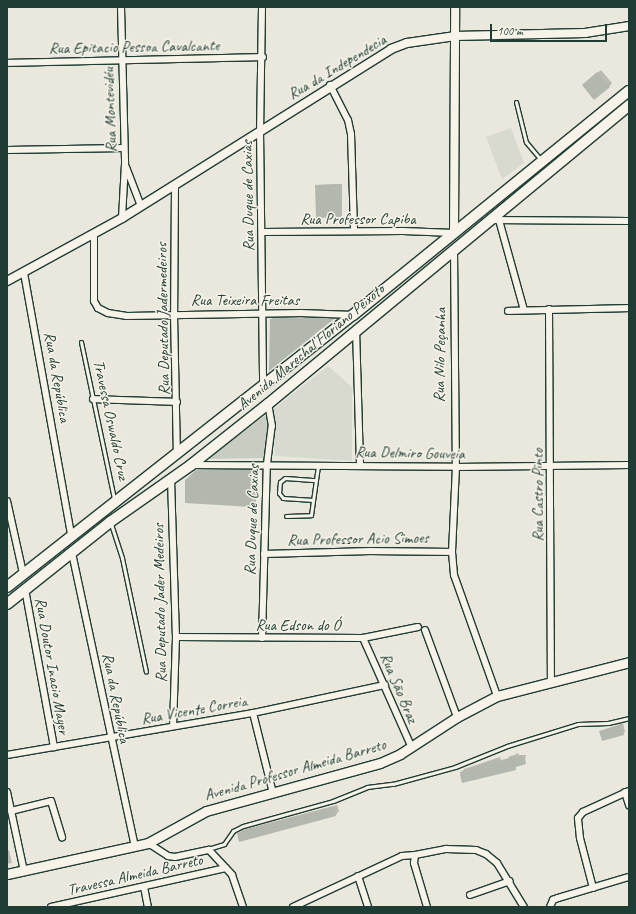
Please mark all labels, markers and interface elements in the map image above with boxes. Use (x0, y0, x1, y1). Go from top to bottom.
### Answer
scale bar (492, 16, 609, 42)
text: 100 m (497, 23, 523, 39)
street label: Rua da Independecia (284, 30, 390, 104)
street label: Rua Epitacio Pessoa Cavalcante (49, 36, 219, 58)
street label: Rua Montevidéu (99, 67, 121, 153)
street label: Rua Duque de Caxias (237, 140, 259, 252)
street label: Rua Professor Capiba (300, 209, 416, 229)
street label: Rua Deputado Jadermedeiros (152, 242, 174, 396)
street label: Avenida Marechal Floriano Peixoto (234, 280, 388, 414)
street label: Rua Teixeira Freitas (192, 290, 298, 310)
street label: Rua Nilo Peçanha (430, 307, 450, 403)
street label: Rua da República (40, 330, 74, 424)
street label: Travessa Oswaldo Cruz (89, 358, 133, 482)
street label: Rua Delmiro Gouveia (355, 442, 465, 464)
street label: Rua Castro Pinto (528, 448, 548, 542)
street label: Rua Duque de Caxias (240, 464, 264, 576)
street label: Rua Deputado Jader Medeiros (149, 523, 171, 683)
street label: Rua Professor Acio Simoes (287, 528, 429, 550)
street label: Rua Doutor Inacio Mayer (30, 596, 74, 736)
street label: Rua Edson do Ó (256, 615, 340, 635)
street label: Rua São Braz (376, 650, 422, 726)
street label: Rua da República (98, 651, 134, 745)
street label: Rua Vicente Correia (139, 691, 249, 729)
street label: Avenida Professor Almeida Barreto (202, 735, 388, 805)
street label: Travessa Almeida Barreto (65, 850, 205, 900)

